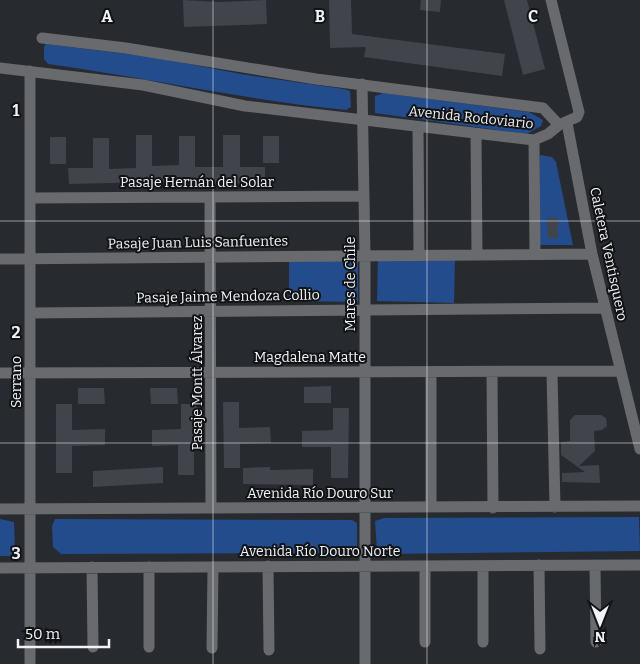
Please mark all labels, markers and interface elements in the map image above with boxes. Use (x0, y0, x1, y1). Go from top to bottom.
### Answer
text: A (101, 7, 113, 26)
text: B (315, 7, 325, 26)
text: C (528, 7, 538, 26)
text: 1 (13, 101, 20, 120)
street label: Avenida Rodoviario (407, 102, 534, 133)
street label: Pasaje Hernán del Solar (120, 174, 274, 191)
street label: Caletera Ventisquero (586, 186, 631, 323)
street label: Pasaje Juan Luis Sanfuentes (108, 232, 288, 253)
street label: Mares de Chile (342, 237, 359, 331)
street label: Pasaje Jaime Mendoza Collio (136, 286, 320, 307)
street label: Pasaje Montt Álvarez (188, 315, 206, 450)
text: 2 (11, 323, 21, 342)
street label: Magdalena Matte (254, 349, 366, 366)
street label: Serrano (8, 356, 25, 408)
street label: Avenida Río Douro Sur (247, 485, 393, 502)
street label: Avenida Río Douro Norte (240, 543, 400, 560)
text: 3 (11, 544, 21, 563)
north arrow (575, 599, 625, 649)
scale bar (18, 616, 109, 648)
text: 50 m (25, 625, 61, 643)
text: N (594, 628, 605, 645)

